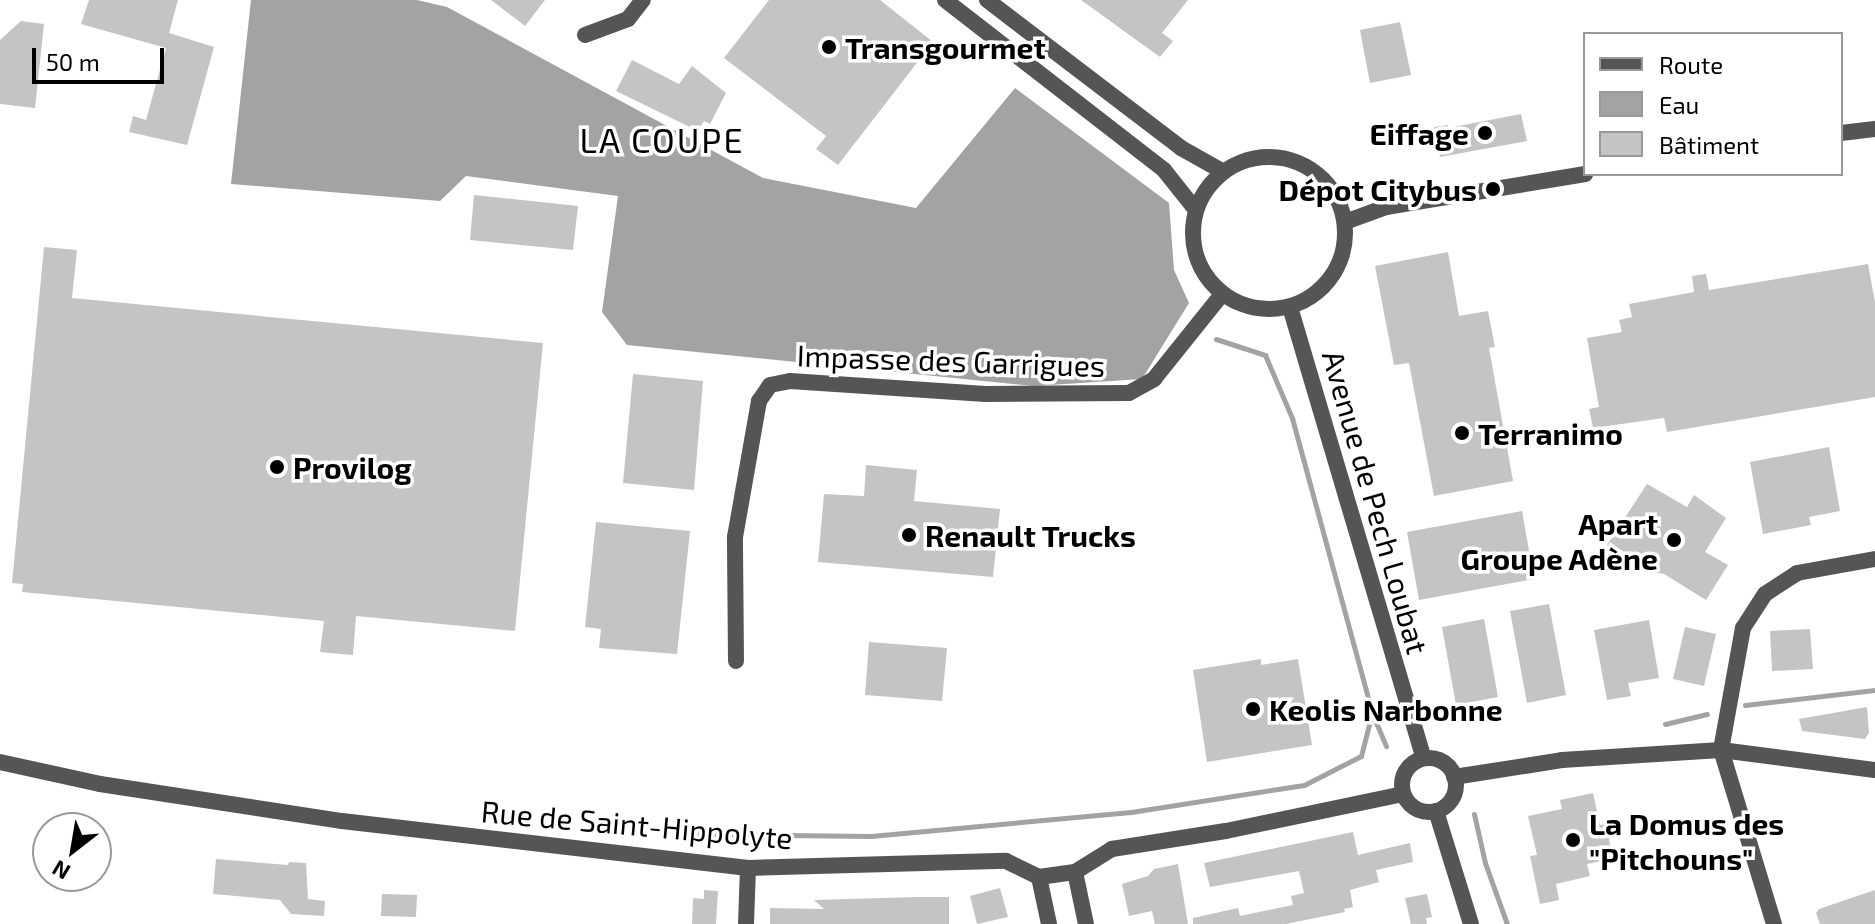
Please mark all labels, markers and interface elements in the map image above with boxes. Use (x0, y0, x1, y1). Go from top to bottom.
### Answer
place label: Transgourmet (845, 29, 1046, 65)
scale bar (36, 32, 168, 82)
legend (1583, 32, 1843, 176)
marker: Transgourmet (820, 38, 838, 56)
text: 50 m (46, 47, 100, 76)
text: Route (1659, 50, 1723, 79)
text: Eau (1659, 90, 1699, 119)
place label: Eiffage (1369, 115, 1469, 151)
district label: LA COUPE (579, 120, 745, 160)
marker: Eiffage (1476, 124, 1494, 142)
text: Bâtiment (1659, 130, 1759, 159)
place label: Dépot Citybus (1278, 171, 1477, 207)
marker: Dépot Citybus (1484, 180, 1502, 198)
street label: Impasse des Garrigues (796, 337, 1106, 383)
street label: Avenue de Pech Loubat (1315, 346, 1437, 658)
place label: Terranimo (1478, 415, 1623, 451)
marker: Terranimo (1453, 424, 1471, 442)
place label: Provilog (293, 449, 412, 485)
marker: Provilog (268, 458, 286, 476)
place label: Apart Groupe Adène (1460, 505, 1658, 576)
place label: Renault Trucks (925, 517, 1137, 553)
marker: Renault Trucks (900, 526, 918, 544)
marker: Apart Groupe Adène (1665, 531, 1683, 549)
place label: Keolis Narbonne (1269, 691, 1503, 727)
marker: Keolis Narbonne (1244, 700, 1262, 718)
street label: Rue de Saint-Hippolyte (480, 792, 794, 856)
place label: La Domus des "Pitchouns" (1589, 805, 1784, 876)
north arrow (32, 812, 112, 892)
marker: La Domus des "Pitchouns" (1564, 831, 1582, 849)
text: N (47, 856, 74, 886)

